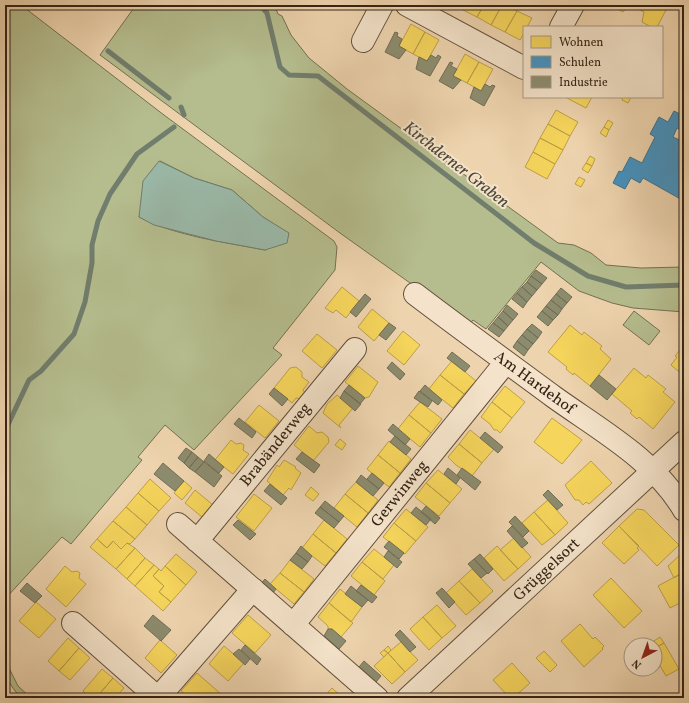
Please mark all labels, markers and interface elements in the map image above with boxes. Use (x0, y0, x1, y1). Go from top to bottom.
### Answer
legend (523, 26, 663, 98)
text: Wohnen (559, 35, 604, 51)
text: Schulen (559, 55, 601, 71)
text: Industrie (559, 75, 608, 91)
water label: Kirchderner Graben (398, 116, 514, 214)
street label: Am Hardehof (489, 346, 580, 421)
street label: Brabänderweg (235, 398, 317, 492)
street label: Gerwinweg (366, 456, 434, 532)
street label: Grüggelsort (509, 533, 585, 607)
north arrow (623, 637, 663, 677)
text: N (629, 655, 645, 672)

